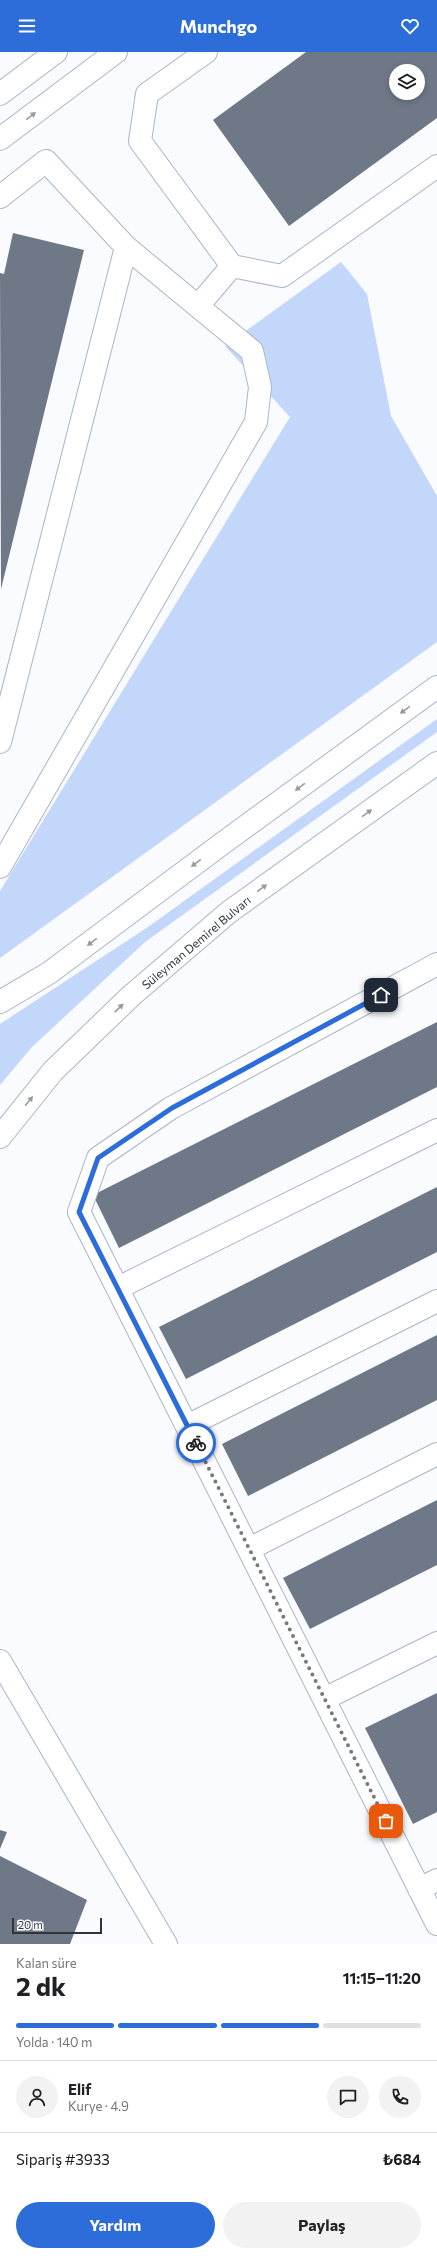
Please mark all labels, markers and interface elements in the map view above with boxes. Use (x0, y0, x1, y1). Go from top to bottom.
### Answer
icon: menu (16, 15, 38, 37)
text: Munchgo (180, 15, 257, 37)
icon: heart (399, 15, 421, 37)
map controls (389, 64, 425, 100)
button: layers (389, 64, 425, 100)
one-way arrow (26, 112, 37, 120)
one-way arrow (400, 706, 411, 714)
one-way arrow (295, 782, 306, 791)
one-way arrow (362, 808, 373, 817)
one-way arrow (190, 859, 201, 868)
one-way arrow (256, 884, 267, 892)
street label: Süleyman Demirel Bulvarı (139, 892, 253, 992)
one-way arrow (86, 937, 97, 946)
pin (364, 978, 398, 1012)
icon: home (370, 984, 392, 1006)
one-way arrow (114, 1003, 124, 1013)
one-way arrow (24, 1095, 33, 1106)
courier (176, 1423, 216, 1463)
icon: bike (185, 1432, 207, 1454)
pin (369, 1804, 403, 1838)
icon: bag (375, 1810, 397, 1832)
scale bar (12, 1916, 102, 1935)
text: 20 m (18, 1918, 43, 1931)
text: Kalan süre (16, 1955, 77, 1971)
text: 11:15–11:20 (343, 1969, 421, 1987)
text: 2 dk (16, 1970, 66, 2001)
text: Yolda · 140 m (16, 2034, 92, 2050)
button: person (16, 2076, 58, 2118)
button: chat (327, 2076, 369, 2118)
button: phone (379, 2076, 421, 2118)
text: Elif (68, 2080, 91, 2098)
text: Kurye · 4.9 (68, 2098, 129, 2114)
text: Sipariş #3933 (16, 2150, 110, 2168)
text: ₺684 (382, 2150, 421, 2168)
button: Yardım (16, 2202, 215, 2248)
button: Paylaş (223, 2202, 421, 2248)

